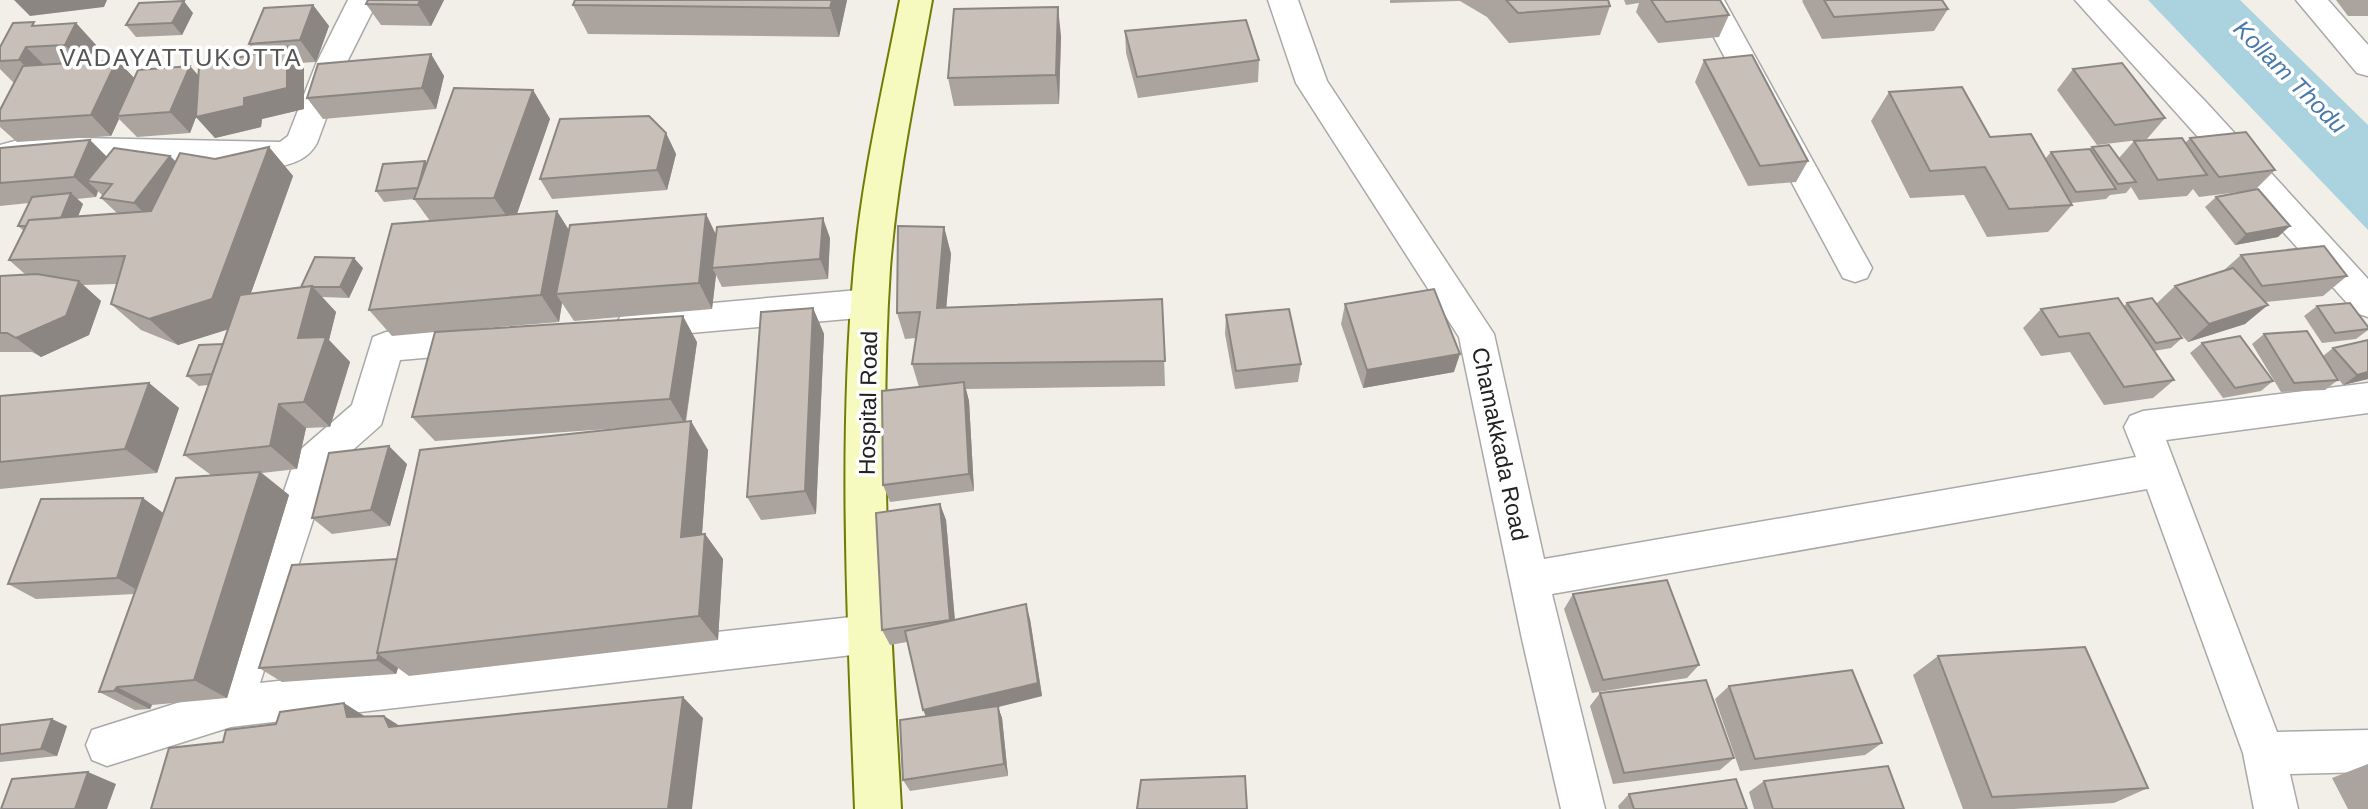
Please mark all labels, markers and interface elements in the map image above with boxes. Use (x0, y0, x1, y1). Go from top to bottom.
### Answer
water label: Kollam Thodu (2228, 15, 2352, 139)
district label: VADAYATTUKOTTA (59, 44, 303, 71)
street label: Hospital Road (854, 331, 882, 475)
street label: Chamakkada Road (1467, 345, 1533, 543)

